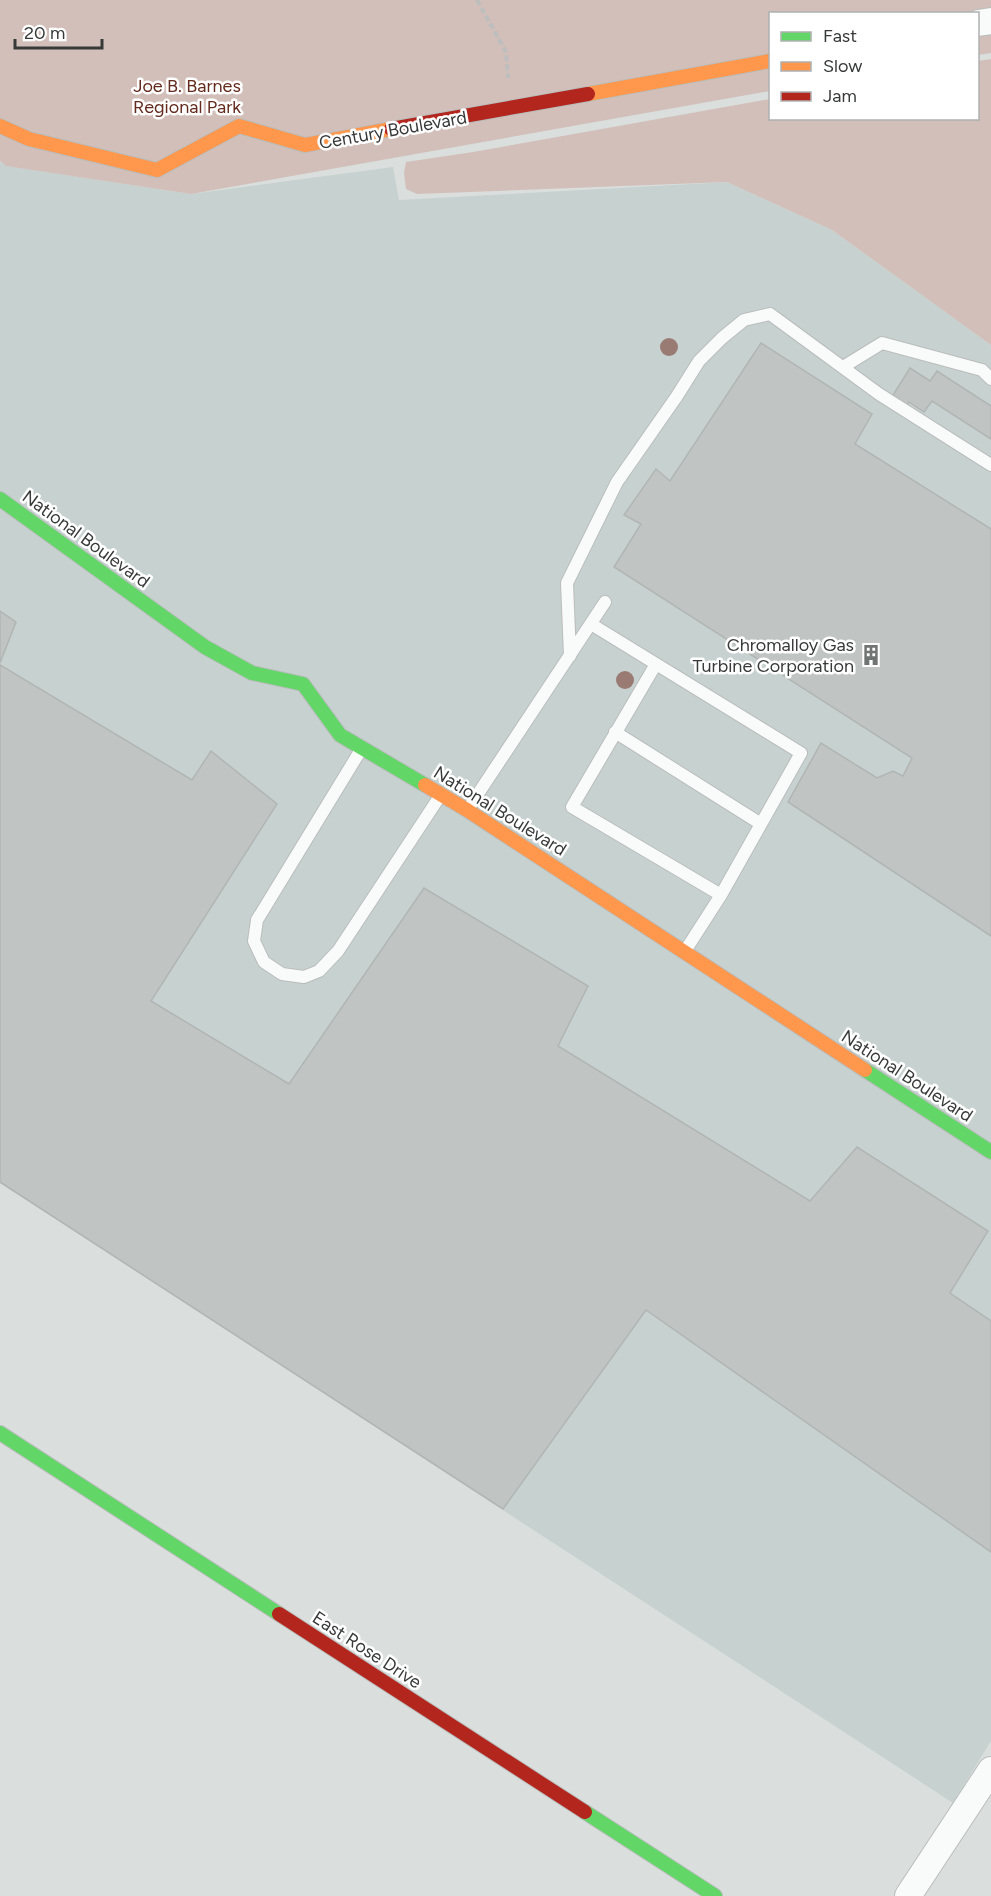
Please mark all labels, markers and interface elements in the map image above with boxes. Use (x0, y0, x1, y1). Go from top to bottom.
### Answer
scale bar (15, 12, 102, 50)
legend (769, 12, 979, 120)
text: 20 m (24, 22, 65, 44)
text: Fast (823, 25, 857, 47)
text: Slow (823, 55, 862, 77)
park label: Joe B. Barnes Regional Park (133, 75, 241, 118)
text: Jam (823, 85, 857, 107)
street label: Century Boulevard (317, 106, 469, 154)
street label: National Boulevard (18, 485, 154, 593)
place label: Chromalloy Gas Turbine Corporation (692, 634, 854, 677)
building icon: Chromalloy Gas Turbine Corporation (859, 643, 883, 667)
street label: National Boulevard (430, 761, 570, 861)
street label: National Boulevard (837, 1025, 977, 1127)
street label: East Rose Drive (308, 1607, 426, 1693)

